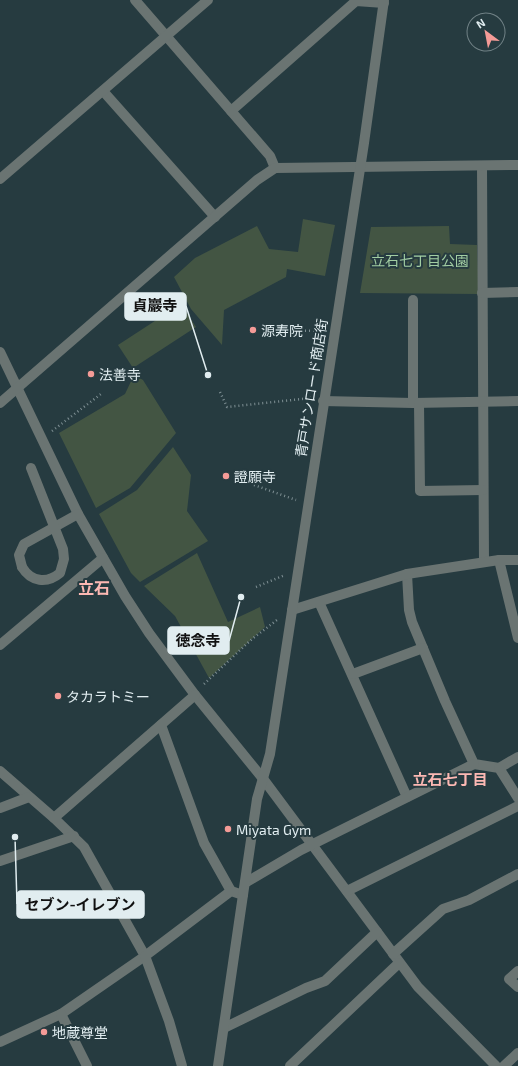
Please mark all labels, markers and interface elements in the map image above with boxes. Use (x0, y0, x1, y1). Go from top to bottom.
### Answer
north arrow (466, 12, 506, 52)
text: N (474, 15, 487, 31)
park label: 立石七丁目公園 (371, 252, 469, 269)
callout: 貞巖寺 (125, 293, 186, 320)
text: 貞巖寺 (132, 296, 178, 314)
street label: 青戸サンロード商店街 (292, 318, 330, 458)
place label: 源寿院 (261, 322, 303, 339)
marker: 源寿院 (248, 325, 258, 335)
place label: 法善寺 (99, 366, 141, 383)
marker: 法善寺 (86, 369, 96, 379)
place label: 證願寺 (234, 468, 276, 485)
marker: 證願寺 (221, 471, 231, 481)
district label: 立石 (78, 578, 110, 597)
callout: 徳念寺 (168, 627, 229, 654)
text: 徳念寺 (175, 631, 221, 649)
place label: タカラトミー (66, 688, 150, 705)
marker: タカラトミー (53, 691, 63, 701)
district label: 立石七丁目 (412, 770, 488, 788)
place label: Miyata Gym (236, 821, 311, 838)
marker: Miyata Gym (223, 824, 233, 834)
callout: セブン-イレブン (17, 891, 144, 918)
text: セブン-イレブン (24, 895, 136, 913)
place label: 地蔵尊堂 (52, 1024, 108, 1041)
marker: 地蔵尊堂 (39, 1027, 49, 1037)

